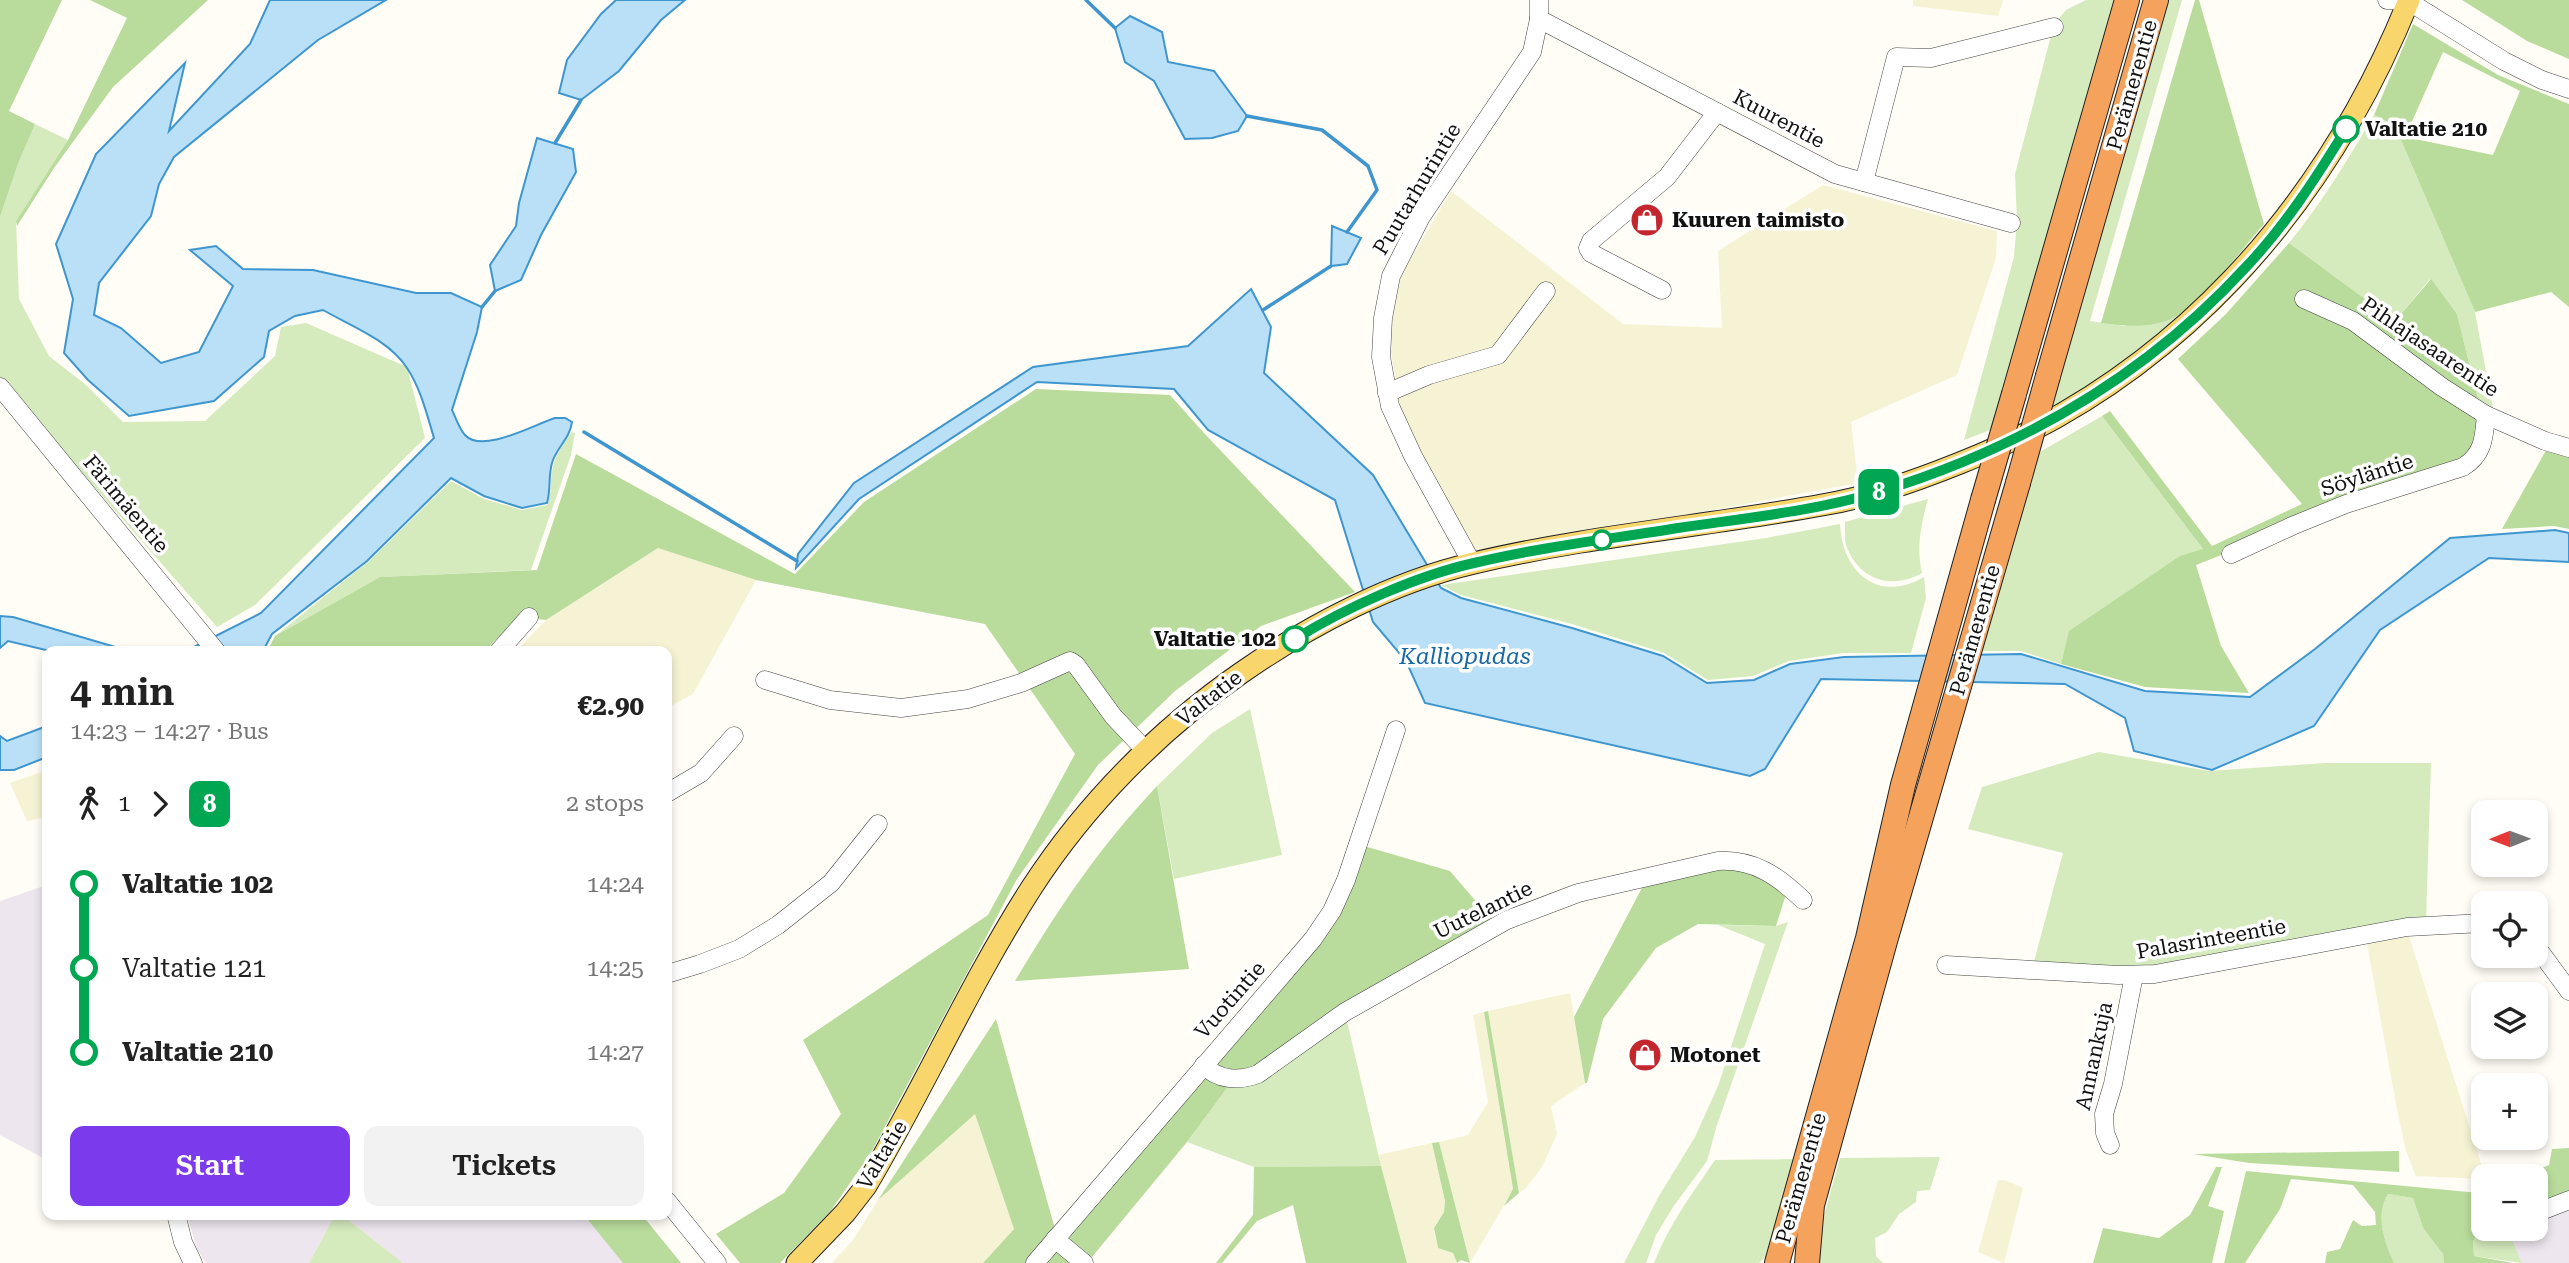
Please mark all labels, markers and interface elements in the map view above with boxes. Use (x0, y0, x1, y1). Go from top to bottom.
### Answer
street label: Perämerentie (2102, 17, 2162, 153)
street label: Kuurentie (1729, 85, 1829, 153)
marker: Valtatie 210 (2333, 116, 2359, 142)
place label: Valtatie 210 (2365, 117, 2487, 141)
street label: Puutarhurintie (1368, 119, 1466, 259)
shop icon: Kuuren taimisto (1628, 201, 1666, 239)
place label: Kuuren taimisto (1672, 208, 1844, 232)
street label: Pihlajasaarentie (2357, 292, 2503, 402)
street label: Söyläntie (2318, 449, 2416, 501)
street label: Färimäentie (78, 450, 174, 558)
line badge: 8 (1856, 469, 1902, 515)
text: 8 (1872, 478, 1886, 506)
unlabelled marker (1592, 530, 1612, 550)
street label: Perämerentie (1945, 562, 2005, 698)
marker: Valtatie 102 (1282, 626, 1308, 652)
place label: Valtatie 102 (1154, 627, 1276, 651)
water label: Kalliopudas (1398, 643, 1531, 670)
street label: Valtatie (1172, 665, 1246, 731)
text: 4 min (70, 670, 175, 714)
text: €2.90 (578, 691, 644, 721)
text: 14:23 – 14:27 · Bus (70, 718, 268, 745)
icon: walk (70, 785, 108, 823)
icon: forward (141, 785, 179, 823)
text: 1 (118, 790, 131, 817)
text: 8 (203, 790, 216, 818)
text: 2 stops (566, 790, 644, 817)
north arrow (2471, 800, 2548, 877)
map controls (2471, 800, 2548, 1241)
text: Valtatie 102 (122, 869, 273, 899)
text: 14:24 (587, 871, 644, 898)
street label: Uutelantie (1430, 876, 1536, 944)
button: locate (2471, 891, 2548, 968)
street label: Palasrinteentie (2134, 914, 2288, 964)
text: Valtatie 121 (122, 953, 267, 983)
text: 14:25 (587, 955, 644, 982)
street label: Vuotintie (1190, 957, 1270, 1043)
button: layers (2471, 982, 2548, 1059)
street label: Annankuja (2071, 999, 2117, 1112)
shop icon: Motonet (1626, 1036, 1664, 1074)
text: Valtatie 210 (122, 1037, 273, 1067)
text: 14:27 (587, 1039, 644, 1066)
place label: Motonet (1670, 1043, 1761, 1067)
button: + (2471, 1073, 2548, 1150)
street label: Perämerentie (1771, 1110, 1831, 1246)
street label: Valtatie (852, 1116, 912, 1194)
button: Start (70, 1126, 350, 1206)
button: Tickets (364, 1126, 644, 1206)
button: − (2471, 1164, 2548, 1241)

